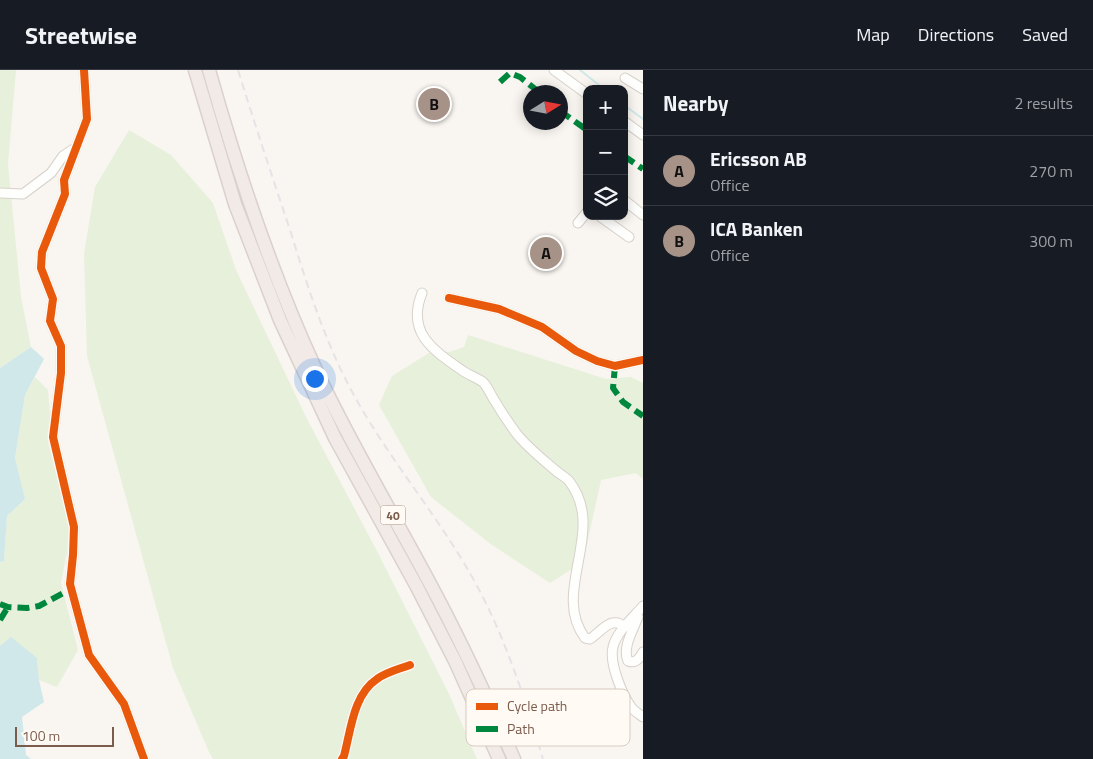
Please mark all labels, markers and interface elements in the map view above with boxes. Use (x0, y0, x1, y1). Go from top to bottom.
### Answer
text: Streetwise (25, 17, 137, 53)
text: Map (856, 21, 890, 48)
text: Directions (918, 21, 994, 48)
text: Saved (1022, 21, 1068, 48)
pin: B (418, 85, 450, 123)
north arrow (523, 85, 568, 130)
map controls (583, 85, 628, 220)
button: + (583, 85, 628, 130)
text: Nearby (663, 87, 728, 119)
text: 2 results (1014, 91, 1073, 115)
button: − (583, 130, 628, 175)
text: Ericsson AB (710, 144, 807, 173)
text: A (674, 159, 684, 183)
text: 270 m (1029, 159, 1073, 183)
text: Office (710, 173, 750, 197)
button: layers (583, 175, 628, 220)
text: ICA Banken (710, 214, 803, 243)
text: B (674, 229, 684, 253)
text: 300 m (1029, 229, 1073, 253)
pin: A (530, 234, 562, 272)
text: Office (710, 243, 750, 267)
your location (302, 366, 328, 392)
road number: 40 (380, 506, 406, 524)
legend (466, 689, 630, 746)
text: Cycle path (507, 695, 567, 716)
text: Path (507, 718, 535, 739)
scale bar (15, 724, 114, 747)
text: 100 m (22, 725, 60, 746)

